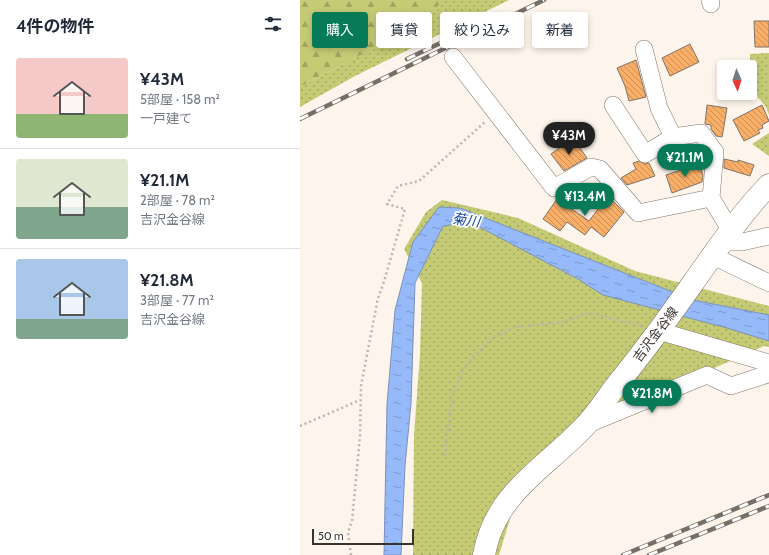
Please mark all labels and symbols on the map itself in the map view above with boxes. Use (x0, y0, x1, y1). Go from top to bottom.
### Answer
north arrow (717, 60, 757, 100)
pin: ¥43M (545, 122, 593, 156)
pin: ¥21.1M (652, 144, 718, 178)
pin: ¥13.4M (552, 183, 618, 217)
water label: 菊川 (451, 209, 483, 231)
street label: 吉沢金谷線 (629, 303, 681, 365)
pin: ¥21.8M (619, 380, 685, 414)
scale bar (312, 527, 414, 546)

